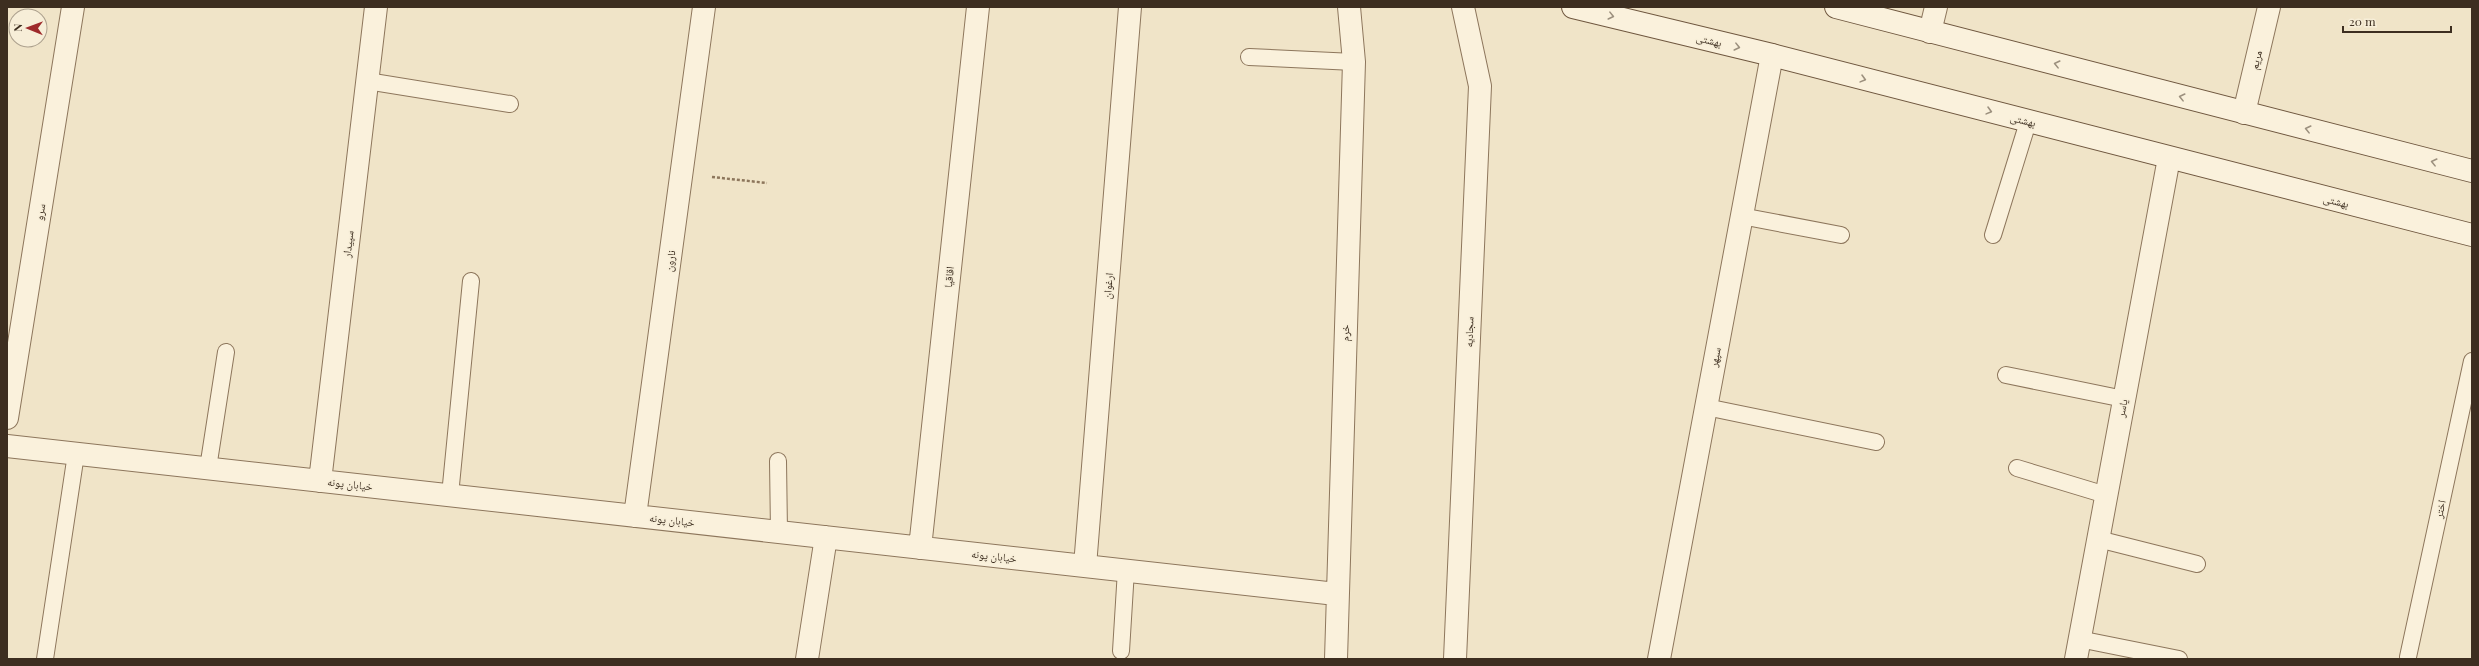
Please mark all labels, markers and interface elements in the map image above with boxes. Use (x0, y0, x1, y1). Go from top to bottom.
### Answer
north arrow (8, 8, 48, 48)
scale bar (2343, 8, 2451, 34)
one-way arrow (1607, 12, 1614, 20)
text: 20 m (2349, 13, 2376, 29)
text: N (10, 24, 25, 32)
street label: بهشتی (1695, 29, 1724, 50)
one-way arrow (1734, 42, 1740, 50)
street label: مریم (2246, 49, 2266, 71)
one-way arrow (2053, 61, 2060, 69)
one-way arrow (1859, 74, 1866, 83)
one-way arrow (2179, 93, 2186, 102)
one-way arrow (1986, 107, 1992, 115)
street label: بهشتی (2009, 109, 2038, 130)
one-way arrow (2305, 126, 2312, 134)
one-way arrow (2431, 158, 2437, 166)
street label: بهشتی (2322, 190, 2351, 211)
street label: سرو (31, 202, 48, 221)
street label: سپیدار (338, 230, 357, 259)
street label: نارون (661, 249, 678, 273)
street label: اقاقیا (940, 266, 957, 288)
street label: ارغوان (1099, 272, 1116, 300)
street label: سجادیه (1460, 316, 1477, 348)
street label: خرم (1337, 324, 1352, 342)
street label: سپهر (1705, 346, 1724, 369)
street label: یاسر (2112, 397, 2131, 419)
street label: خیابان پونه (327, 474, 374, 493)
street label: اختر (2430, 499, 2449, 520)
street label: خیابان پونه (649, 510, 696, 529)
street label: خیابان پونه (971, 546, 1018, 565)

